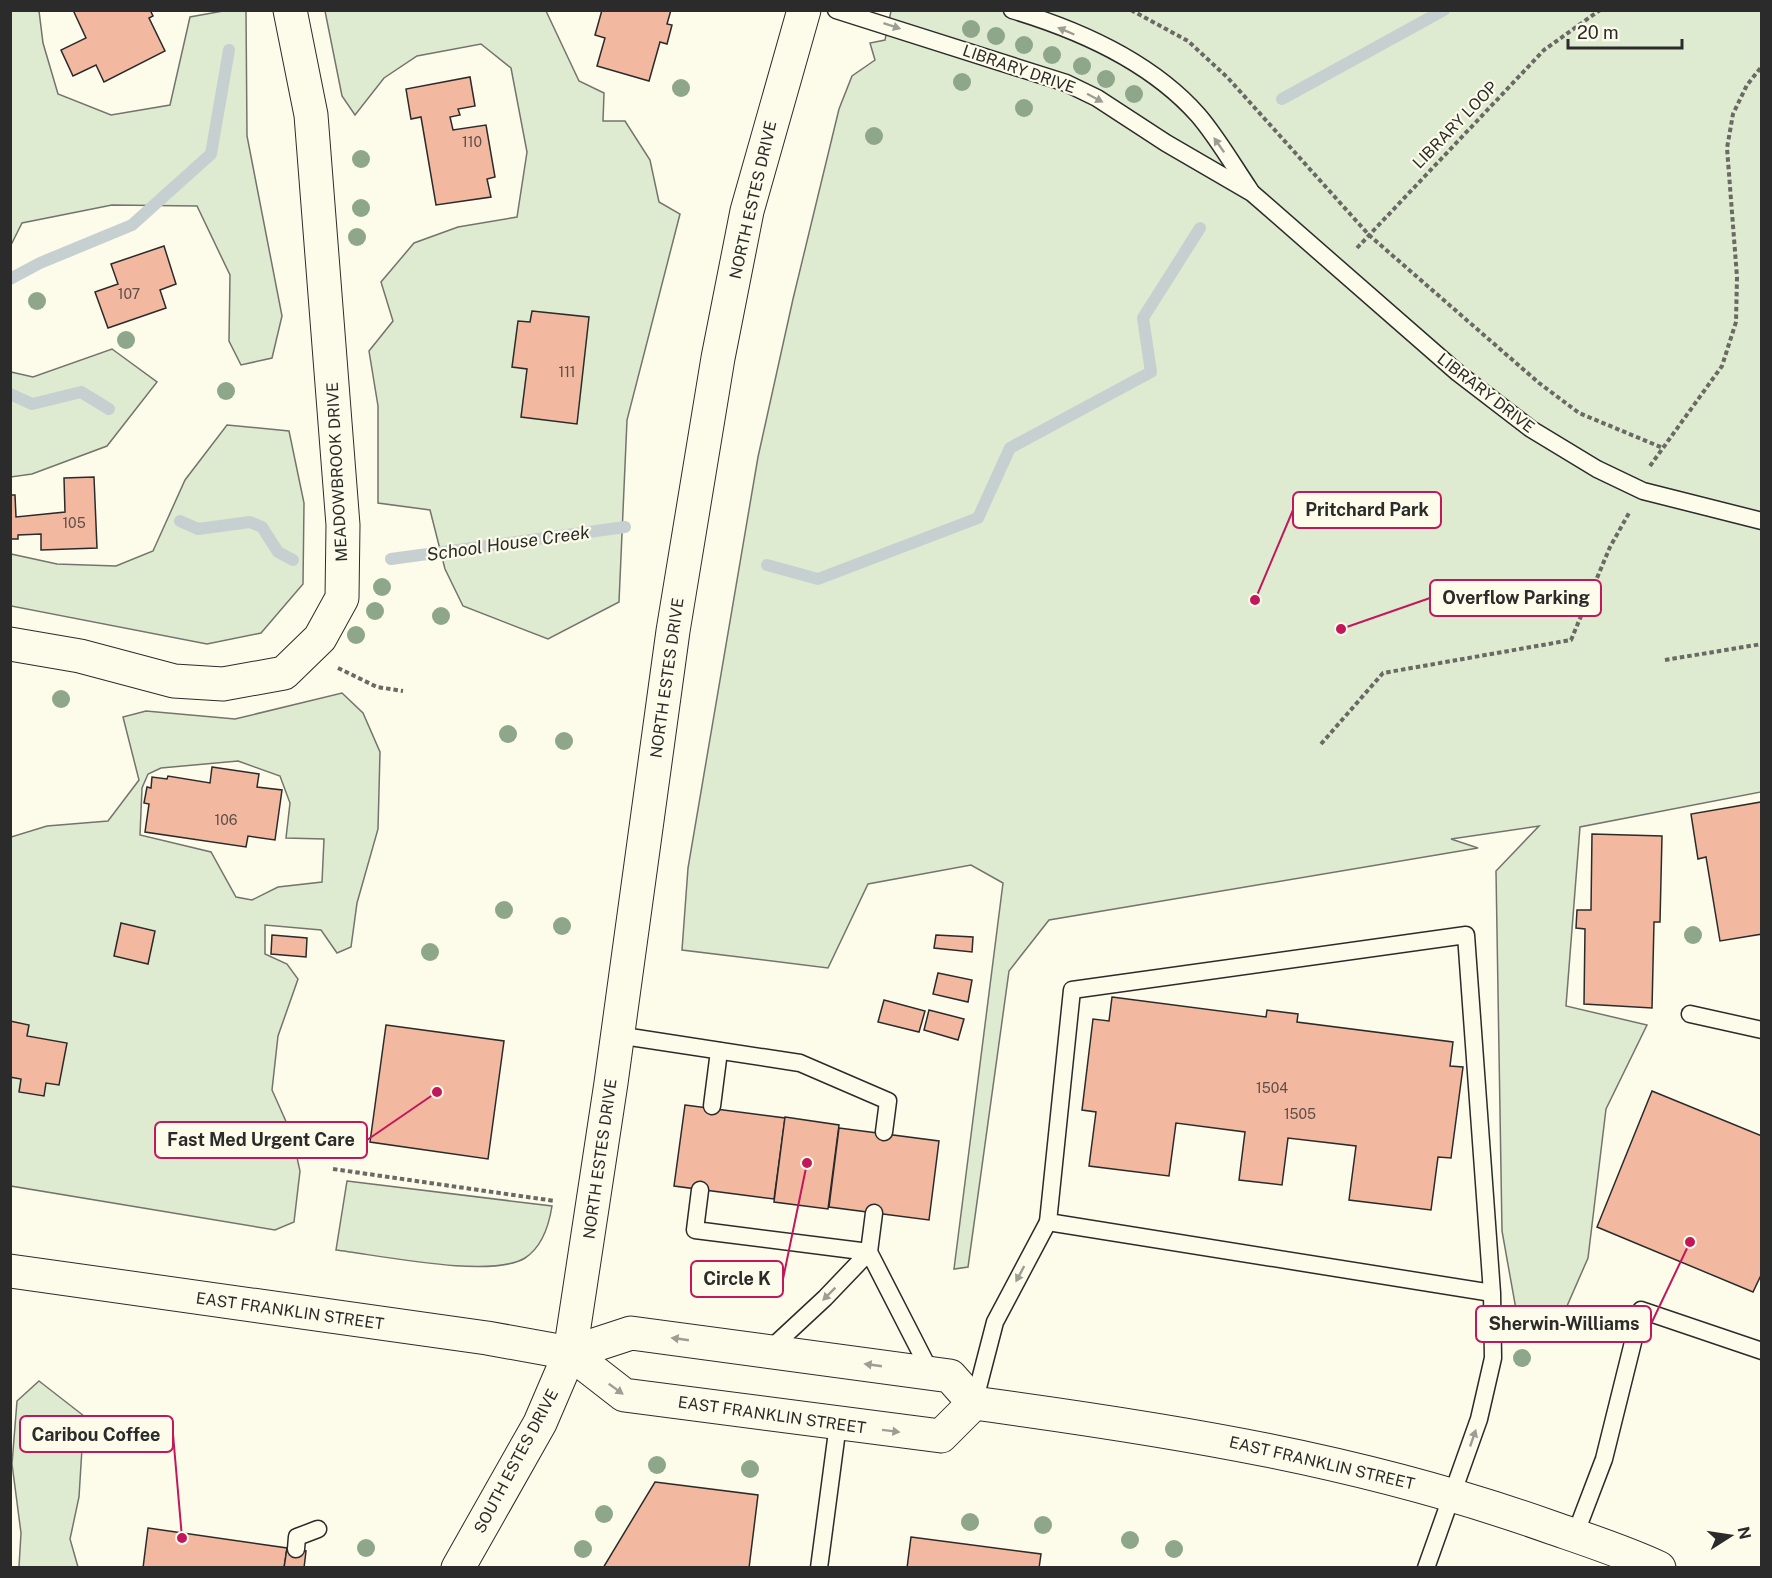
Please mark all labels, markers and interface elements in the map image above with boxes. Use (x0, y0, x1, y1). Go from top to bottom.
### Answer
scale bar (1568, 12, 1682, 50)
one-way arrow (883, 22, 901, 32)
text: 20 m (1577, 22, 1619, 43)
one-way arrow (1057, 26, 1075, 35)
street label: LIBRARY DRIVE (960, 41, 1078, 97)
street label: LIBRARY LOOP (1409, 78, 1501, 172)
one-way arrow (1087, 93, 1104, 103)
street label: NORTH ESTES DRIVE (726, 119, 780, 281)
house number: 110 (462, 134, 482, 150)
one-way arrow (1213, 137, 1225, 153)
house number: 107 (118, 286, 140, 302)
street label: LIBRARY DRIVE (1434, 349, 1538, 437)
house number: 111 (558, 364, 576, 380)
street label: MEADOWBROOK DRIVE (323, 382, 351, 562)
callout: Pritchard Park (1293, 492, 1441, 528)
text: Pritchard Park (1305, 499, 1429, 520)
house number: 105 (62, 515, 86, 531)
water label: School House Creek (425, 521, 591, 565)
callout: Overflow Parking (1430, 580, 1601, 616)
text: Overflow Parking (1442, 587, 1590, 608)
street label: NORTH ESTES DRIVE (646, 597, 688, 759)
house number: 106 (215, 812, 238, 828)
street label: NORTH ESTES DRIVE (579, 1078, 621, 1240)
house number: 1504 (1256, 1080, 1288, 1096)
house number: 1505 (1284, 1106, 1316, 1122)
callout: Fast Med Urgent Care (155, 1122, 367, 1158)
text: Fast Med Urgent Care (167, 1129, 355, 1150)
callout: Circle K (691, 1261, 783, 1297)
one-way arrow (1015, 1266, 1025, 1283)
text: Circle K (703, 1268, 771, 1289)
one-way arrow (822, 1287, 836, 1301)
street label: EAST FRANKLIN STREET (195, 1288, 386, 1334)
callout: Sherwin-Williams (1476, 1306, 1651, 1342)
text: Sherwin-Williams (1489, 1313, 1639, 1334)
one-way arrow (670, 1335, 689, 1344)
one-way arrow (863, 1361, 882, 1370)
one-way arrow (608, 1383, 624, 1395)
street label: SOUTH ESTES DRIVE (470, 1386, 562, 1536)
street label: EAST FRANKLIN STREET (677, 1392, 868, 1438)
callout: Caribou Coffee (20, 1416, 173, 1452)
text: Caribou Coffee (31, 1424, 161, 1445)
one-way arrow (881, 1426, 900, 1435)
one-way arrow (1469, 1429, 1478, 1447)
street label: EAST FRANKLIN STREET (1227, 1432, 1417, 1494)
north arrow (1700, 1506, 1760, 1566)
text: N (1734, 1525, 1755, 1541)

